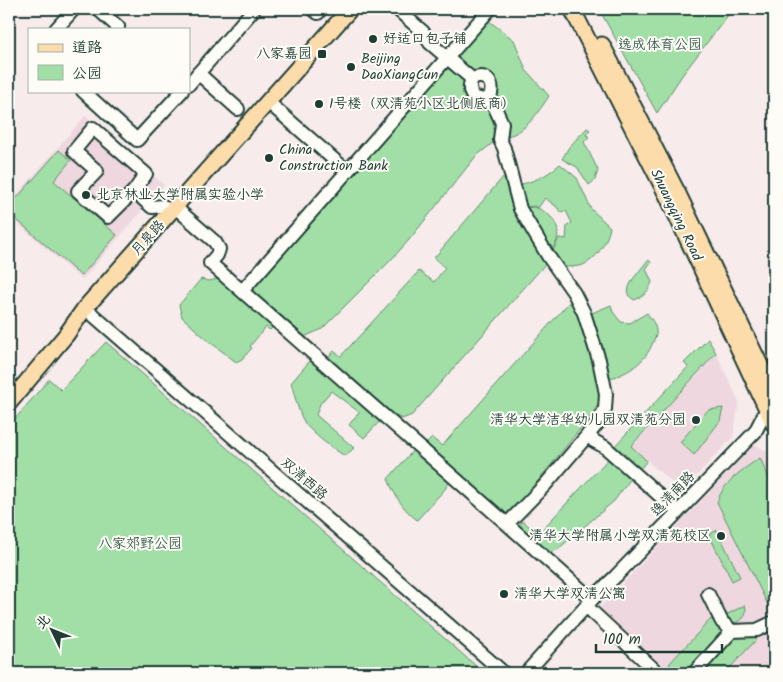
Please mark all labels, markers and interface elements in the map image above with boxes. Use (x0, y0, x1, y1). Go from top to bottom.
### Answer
legend (28, 28, 190, 92)
place label: 好适口包子铺 (383, 28, 467, 50)
marker: 好适口包子铺 (367, 33, 379, 45)
park label: 逸成体育公园 (618, 34, 702, 56)
text: 道路 (72, 36, 102, 60)
place label: 八家嘉园 (256, 43, 312, 65)
marker: 八家嘉园 (316, 48, 328, 60)
place label: Beijing DaoXiangCun (361, 48, 438, 86)
marker: Beijing DaoXiangCun (345, 61, 357, 73)
text: 公园 (72, 62, 102, 86)
place label: 1号楼（双清苑小区北侧底商） (329, 93, 515, 115)
marker: 1号楼（双清苑小区北侧底商） (313, 98, 325, 110)
place label: China Construction Bank (279, 139, 388, 177)
marker: China Construction Bank (263, 152, 275, 164)
street label: Shuangqing Road (644, 165, 708, 266)
place label: 北京林业大学附属实验小学 (96, 184, 264, 206)
marker: 北京林业大学附属实验小学 (80, 189, 92, 201)
street label: 月泉路 (126, 215, 170, 261)
place label: 清华大学洁华幼儿园双清苑分园 (490, 409, 686, 431)
marker: 清华大学洁华幼儿园双清苑分园 (690, 414, 702, 426)
street label: 双清西路 (276, 452, 332, 506)
street label: 逸清南路 (646, 466, 700, 522)
place label: 清华大学附属小学双清苑校区 (529, 525, 711, 547)
marker: 清华大学附属小学双清苑校区 (715, 530, 727, 542)
park label: 八家郊野公园 (98, 533, 182, 555)
place label: 清华大学双清公寓 (514, 583, 626, 605)
marker: 清华大学双清公寓 (498, 588, 510, 600)
north arrow (28, 604, 78, 654)
text: 北 (30, 609, 56, 634)
scale bar (596, 622, 722, 654)
text: 100 m (603, 628, 641, 652)

